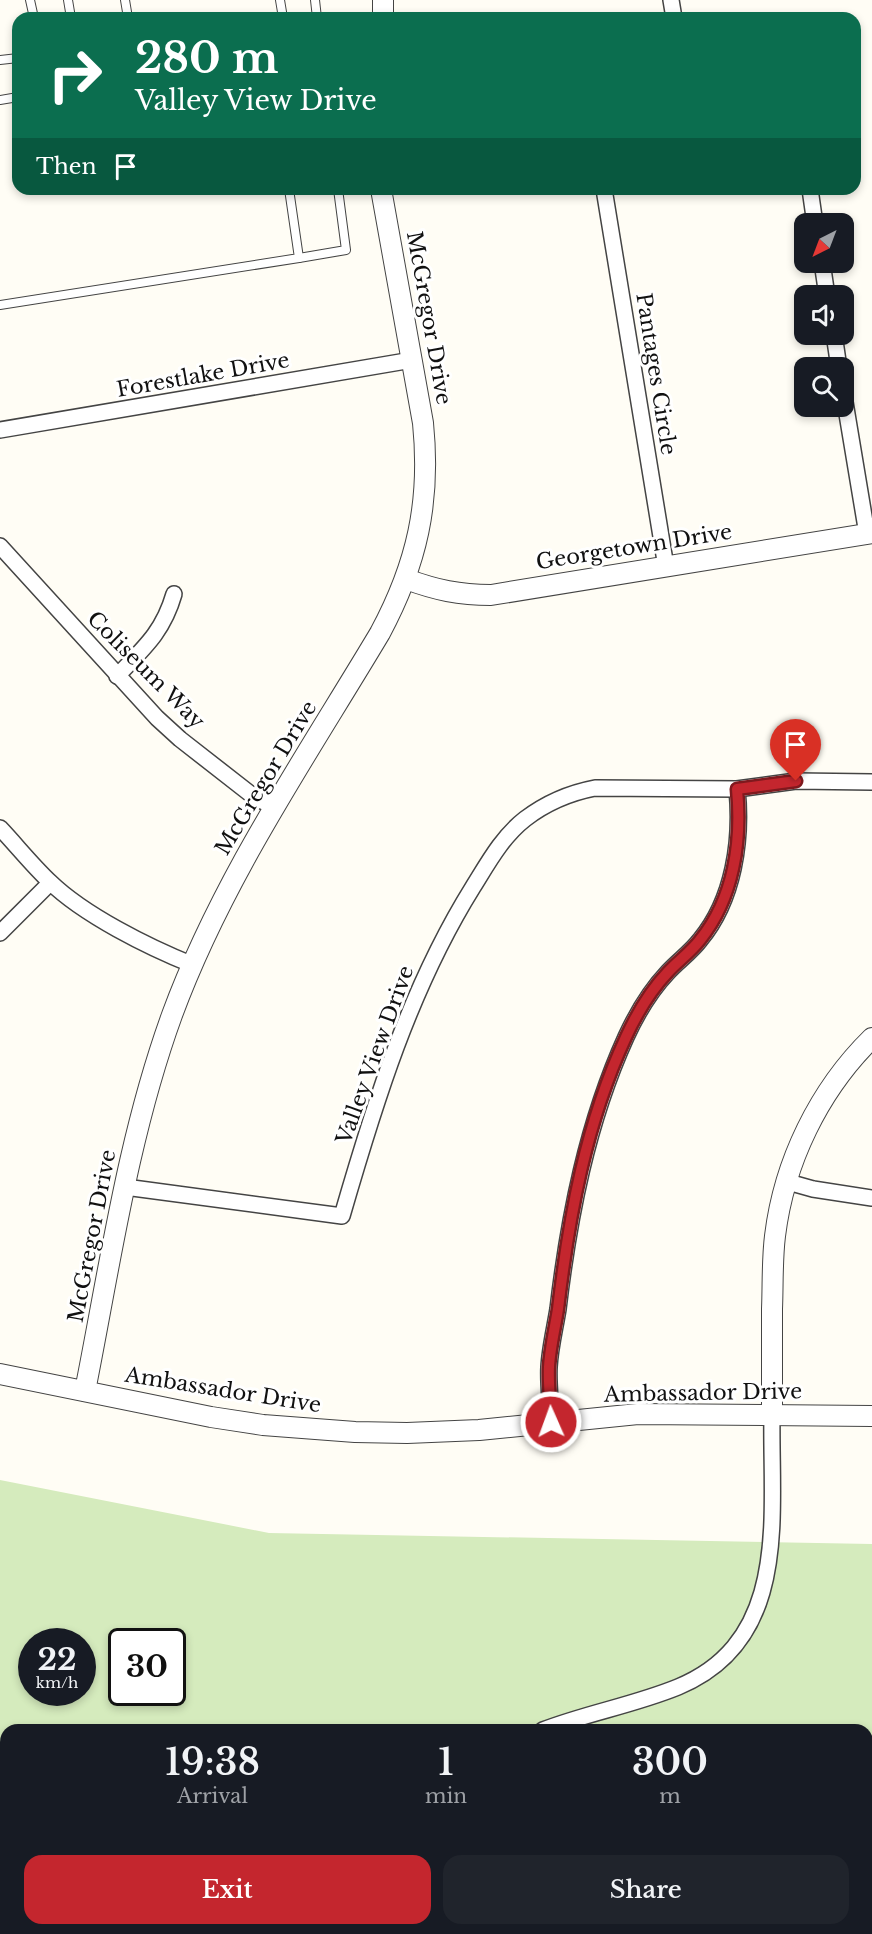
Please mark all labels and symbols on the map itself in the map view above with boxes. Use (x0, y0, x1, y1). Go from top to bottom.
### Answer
north arrow (794, 213, 854, 273)
street label: McGregor Drive (401, 229, 457, 407)
street label: Pantages Circle (630, 291, 682, 457)
street label: Forestlake Drive (115, 347, 291, 403)
street label: Georgetown Drive (534, 519, 734, 575)
street label: Coliseum Way (82, 606, 211, 735)
street label: McGregor Drive (210, 696, 322, 860)
pin (770, 719, 821, 781)
street label: Valley View Drive (330, 962, 419, 1149)
street label: McGregor Drive (63, 1147, 121, 1325)
street label: Ambassador Drive (122, 1361, 323, 1418)
street label: Ambassador Drive (603, 1378, 802, 1408)
position arrow (519, 1390, 583, 1454)
speed limit sign: 30 (108, 1628, 186, 1706)

